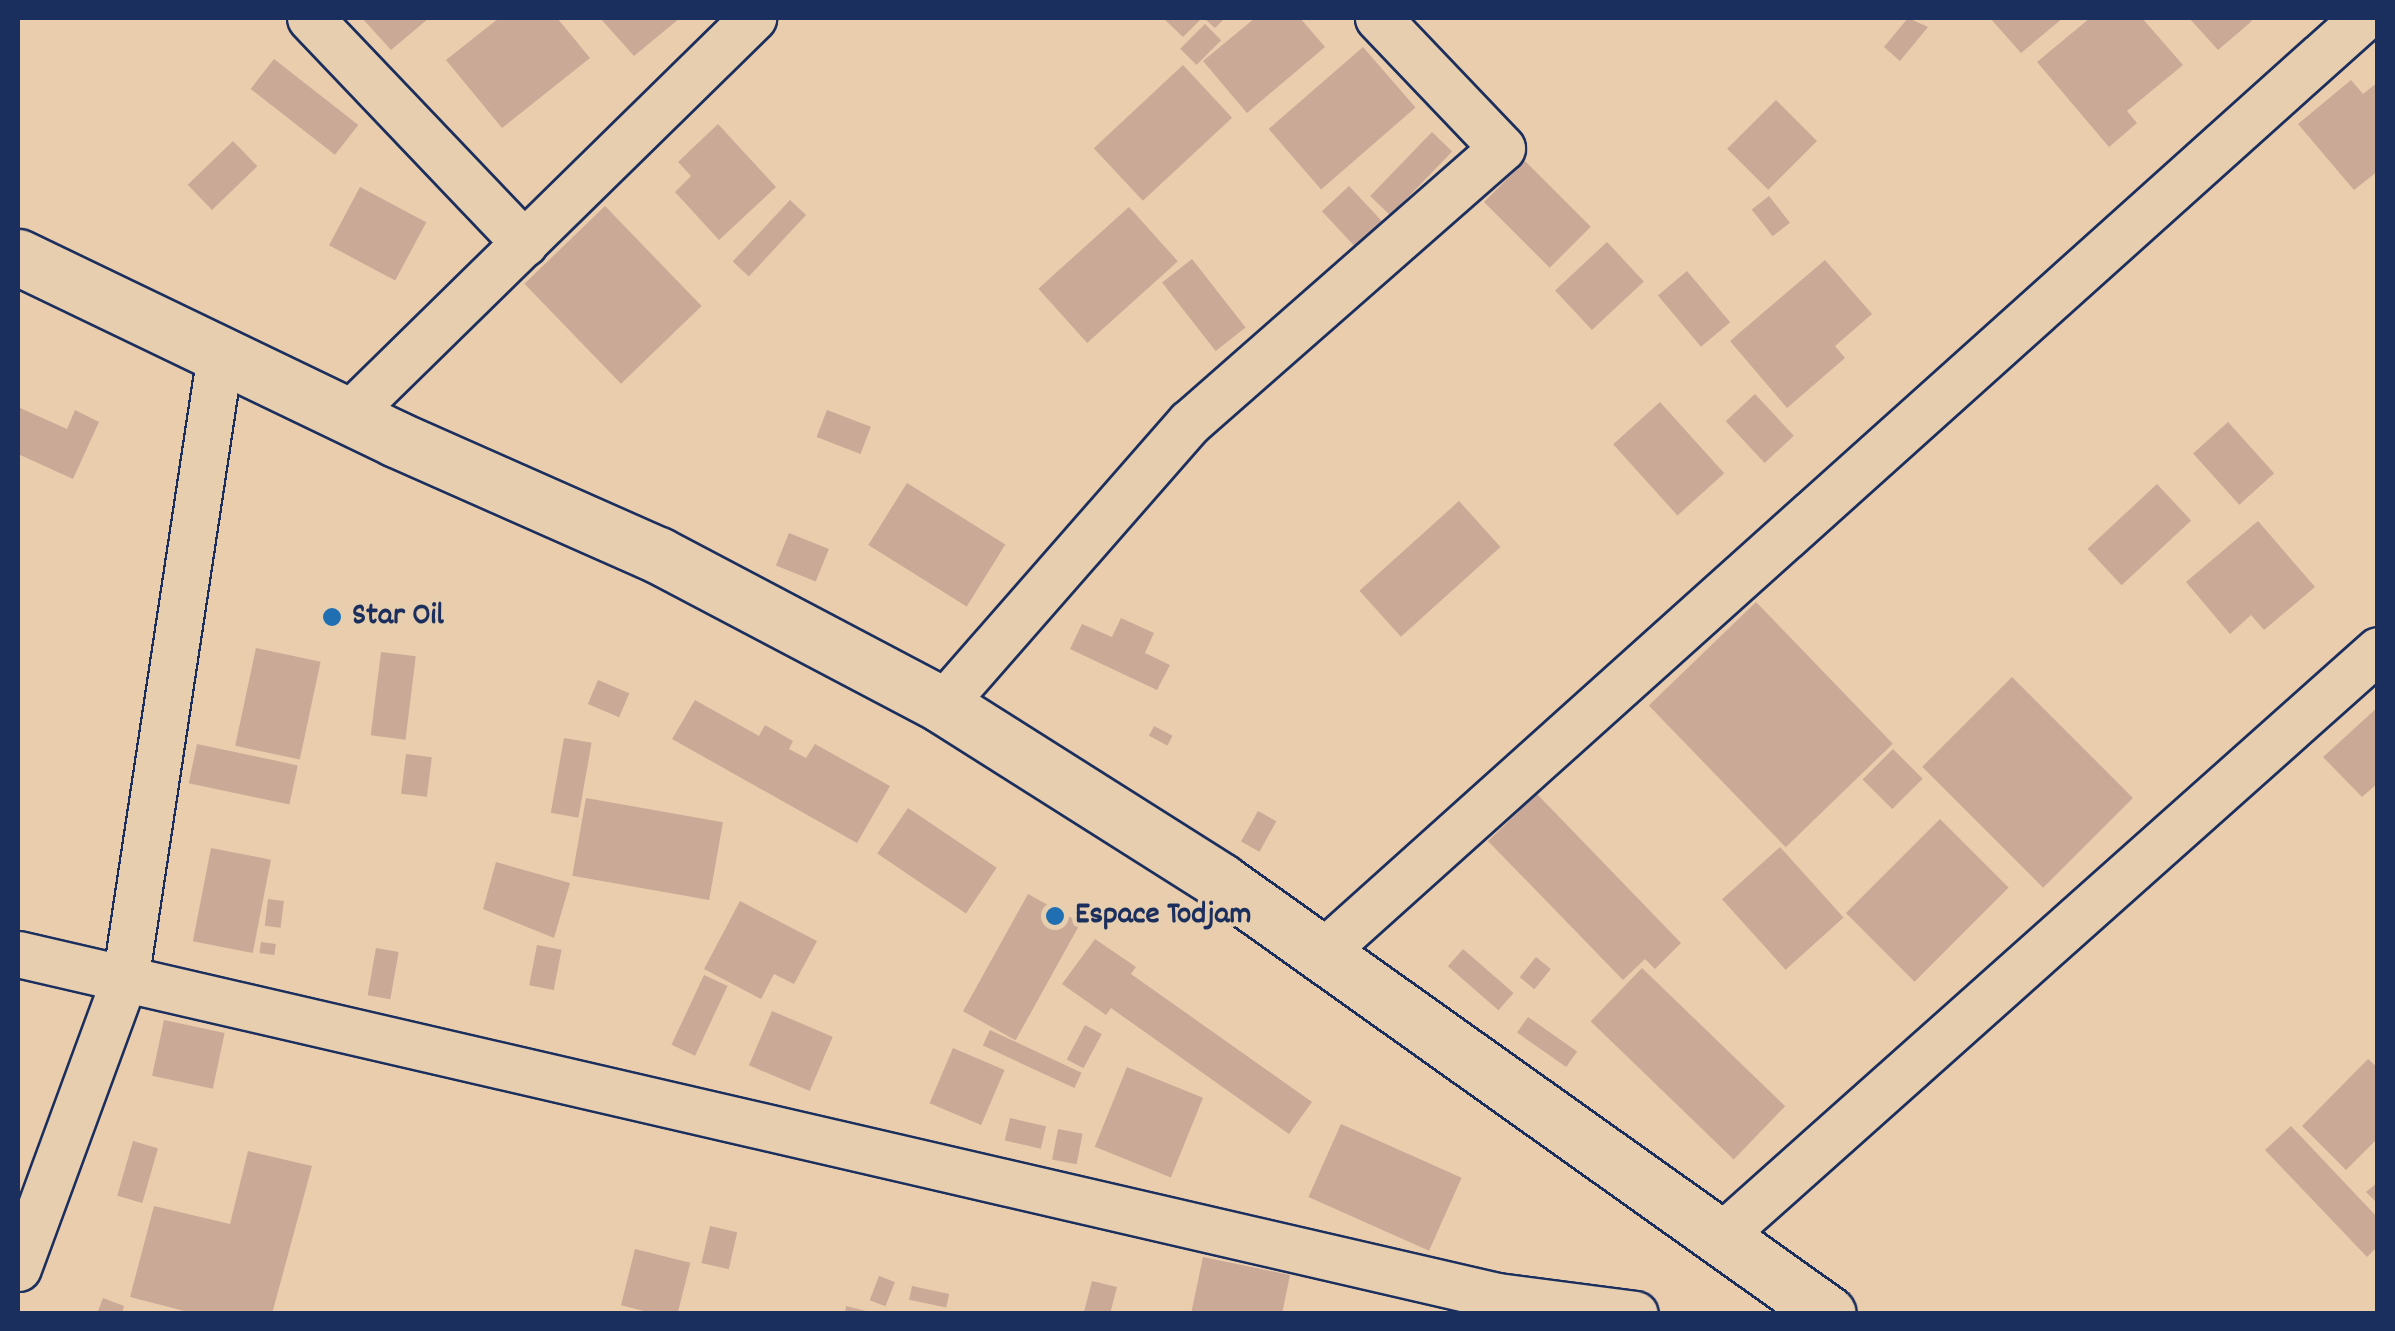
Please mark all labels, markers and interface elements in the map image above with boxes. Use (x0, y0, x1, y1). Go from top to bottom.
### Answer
place label: Star Oil (352, 598, 444, 636)
marker: Star Oil (321, 606, 343, 628)
place label: Espace Todjam (1075, 897, 1252, 935)
marker: Espace Todjam (1044, 905, 1066, 927)

